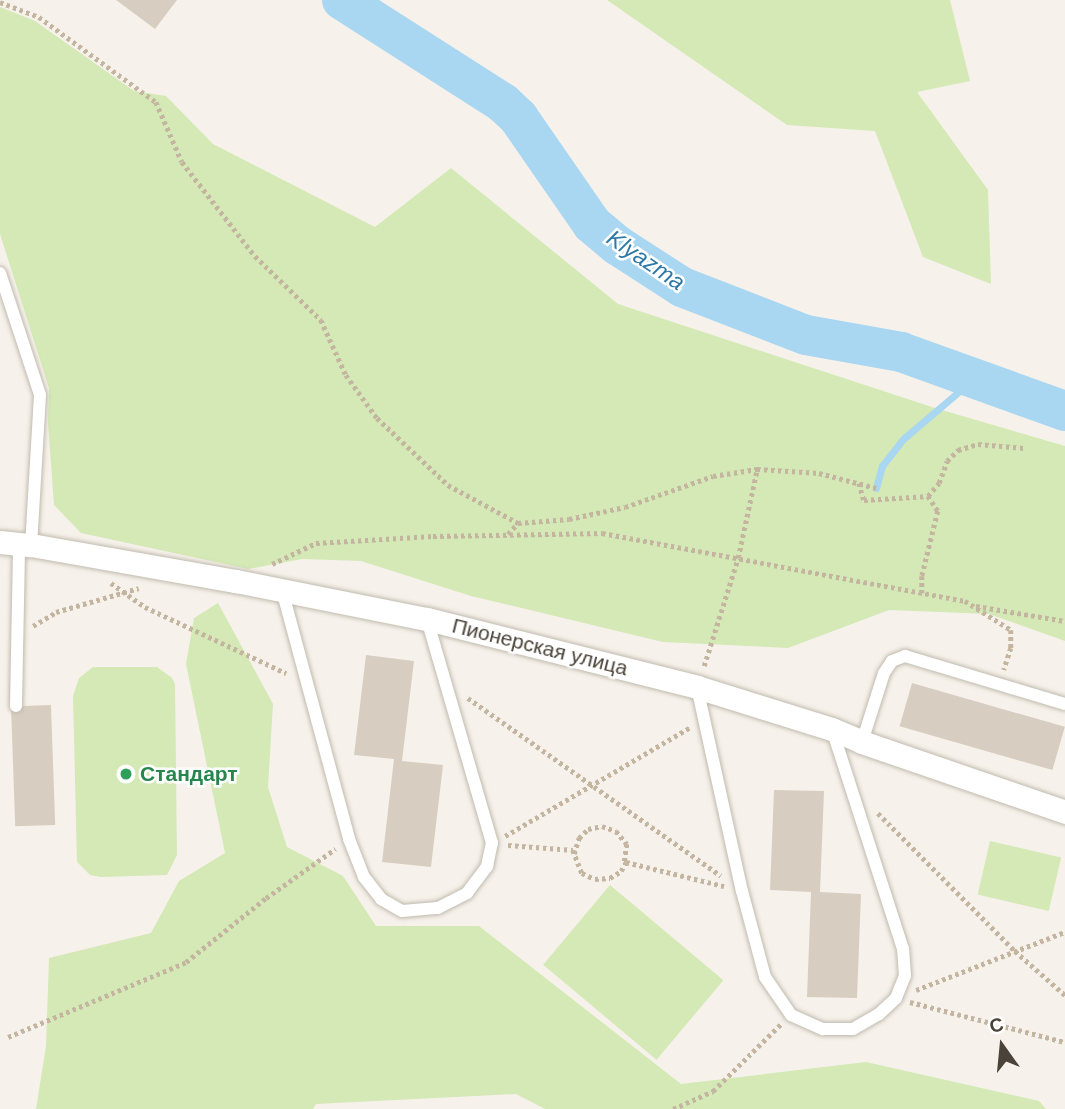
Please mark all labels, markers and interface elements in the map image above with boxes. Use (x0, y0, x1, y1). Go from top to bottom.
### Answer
water label: Klyazma (602, 224, 690, 296)
street label: Пионерская улица (450, 613, 630, 681)
place label: Стандарт (140, 761, 238, 787)
marker: Стандарт (118, 766, 134, 782)
north arrow (967, 1011, 1037, 1081)
text: С (987, 1013, 1006, 1037)

